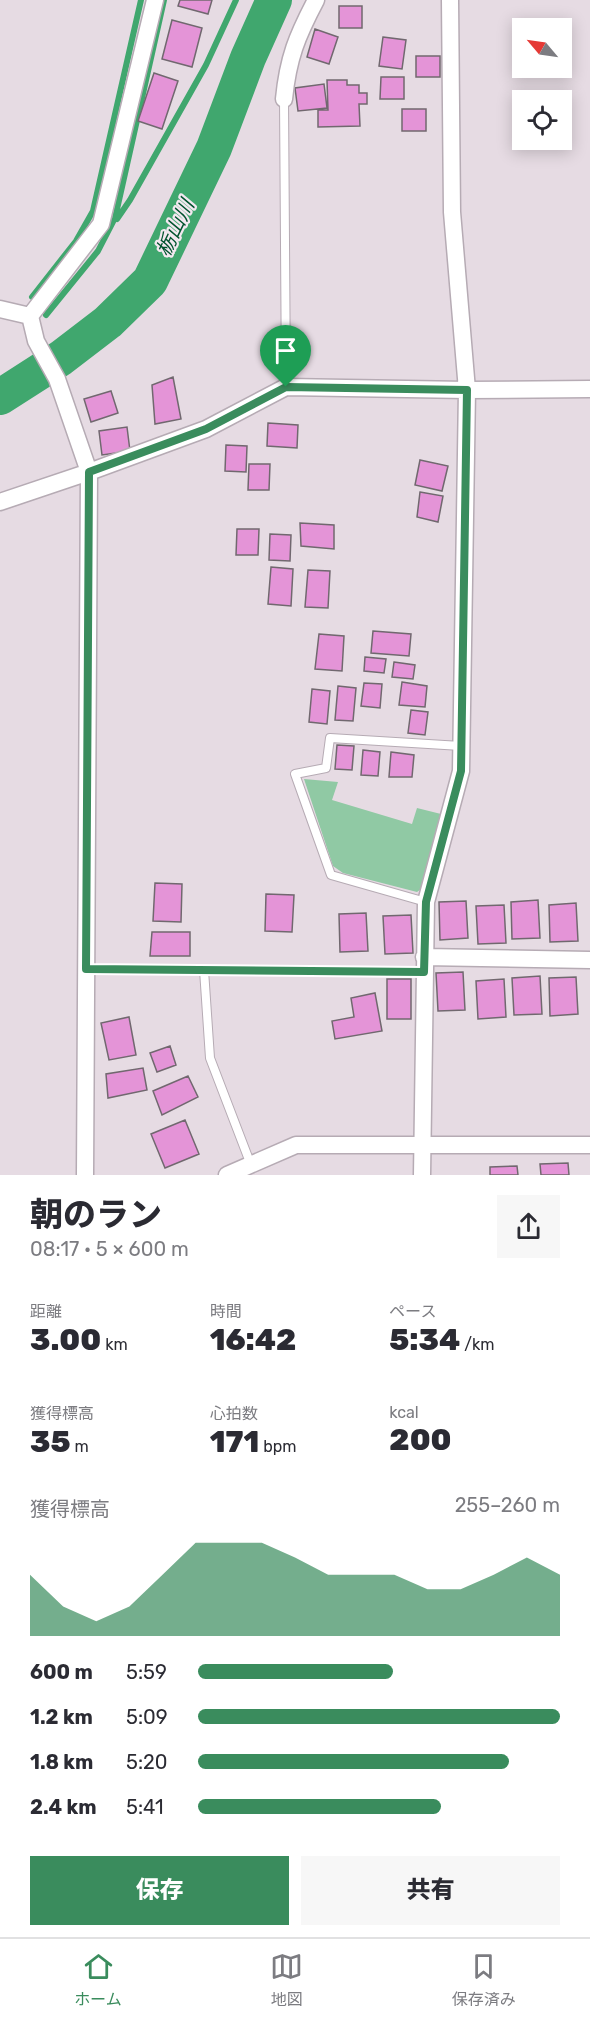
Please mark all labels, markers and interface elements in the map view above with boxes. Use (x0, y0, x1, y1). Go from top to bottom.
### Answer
north arrow (512, 18, 572, 78)
map controls (512, 18, 572, 150)
button: locate (512, 90, 572, 150)
water label: 栃山川 (151, 194, 200, 260)
pin (260, 325, 311, 387)
icon: arrive (269, 334, 302, 367)
text: 朝のラン (30, 1195, 162, 1234)
button: share (497, 1195, 560, 1258)
text: 08:17 · 5 × 600 m (30, 1237, 189, 1261)
text: 距離 (30, 1302, 62, 1321)
text: 時間 (210, 1302, 242, 1321)
text: ペース (389, 1302, 437, 1321)
text: 3.00 (30, 1322, 101, 1358)
text: 16:42 (210, 1322, 296, 1358)
text: 5:34 (389, 1322, 460, 1358)
text: km (101, 1335, 128, 1354)
text: /km (460, 1335, 495, 1354)
text: kcal (389, 1403, 419, 1422)
text: 獲得標高 (30, 1404, 94, 1423)
text: 心拍数 (210, 1404, 258, 1423)
text: 200 (389, 1422, 452, 1458)
text: 35 (30, 1424, 71, 1460)
text: 171 (210, 1424, 259, 1460)
text: m (71, 1437, 89, 1456)
text: bpm (259, 1437, 296, 1456)
text: 255–260 m (455, 1493, 560, 1517)
text: 獲得標高 (30, 1497, 110, 1521)
text: 600 m (30, 1660, 93, 1684)
text: 5:59 (126, 1660, 167, 1684)
text: 1.2 km (30, 1705, 93, 1729)
text: 5:09 (126, 1705, 168, 1729)
text: 1.8 km (30, 1750, 93, 1774)
text: 5:20 (126, 1750, 167, 1774)
text: 2.4 km (30, 1795, 96, 1819)
text: 5:41 (126, 1795, 164, 1819)
button: 保存 (30, 1856, 289, 1925)
button: 共有 (301, 1856, 560, 1925)
tab: ホーム (74, 1950, 122, 2010)
tab: 地図 (270, 1950, 303, 2010)
tab: 保存済み (452, 1950, 516, 2010)

